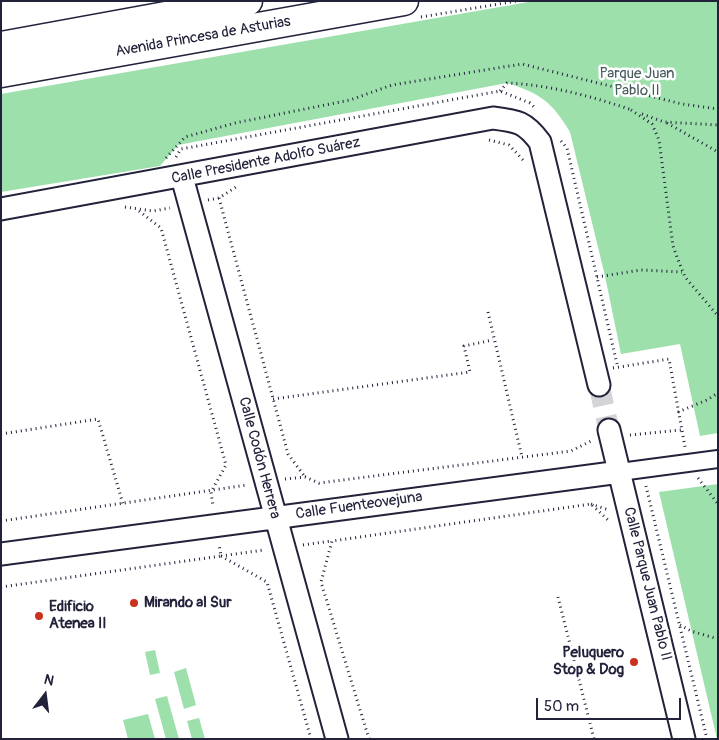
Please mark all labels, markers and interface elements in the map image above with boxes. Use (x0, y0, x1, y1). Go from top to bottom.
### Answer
street label: Avenida Princesa de Asturias (114, 13, 292, 61)
park label: Parque Juan Pablo II (600, 65, 674, 100)
street label: Calle Presidente Adolfo Suárez (170, 134, 362, 188)
street label: Calle Codón Herrera (234, 395, 284, 521)
street label: Calle Fuenteovejuna (294, 488, 424, 524)
street label: Calle Parque Juan Pablo II (619, 505, 675, 663)
place label: Mirando al Sur (144, 594, 232, 612)
marker: Mirando al Sur (128, 597, 140, 609)
place label: Edificio Atenea II (49, 598, 106, 633)
marker: Edificio Atenea II (33, 610, 45, 622)
place label: Peluquero Stop & Dog (553, 644, 624, 679)
marker: Peluquero Stop & Dog (628, 656, 640, 668)
north arrow (20, 670, 70, 720)
text: N (42, 671, 56, 689)
scale bar (539, 688, 684, 720)
text: 50 m (544, 697, 579, 716)

